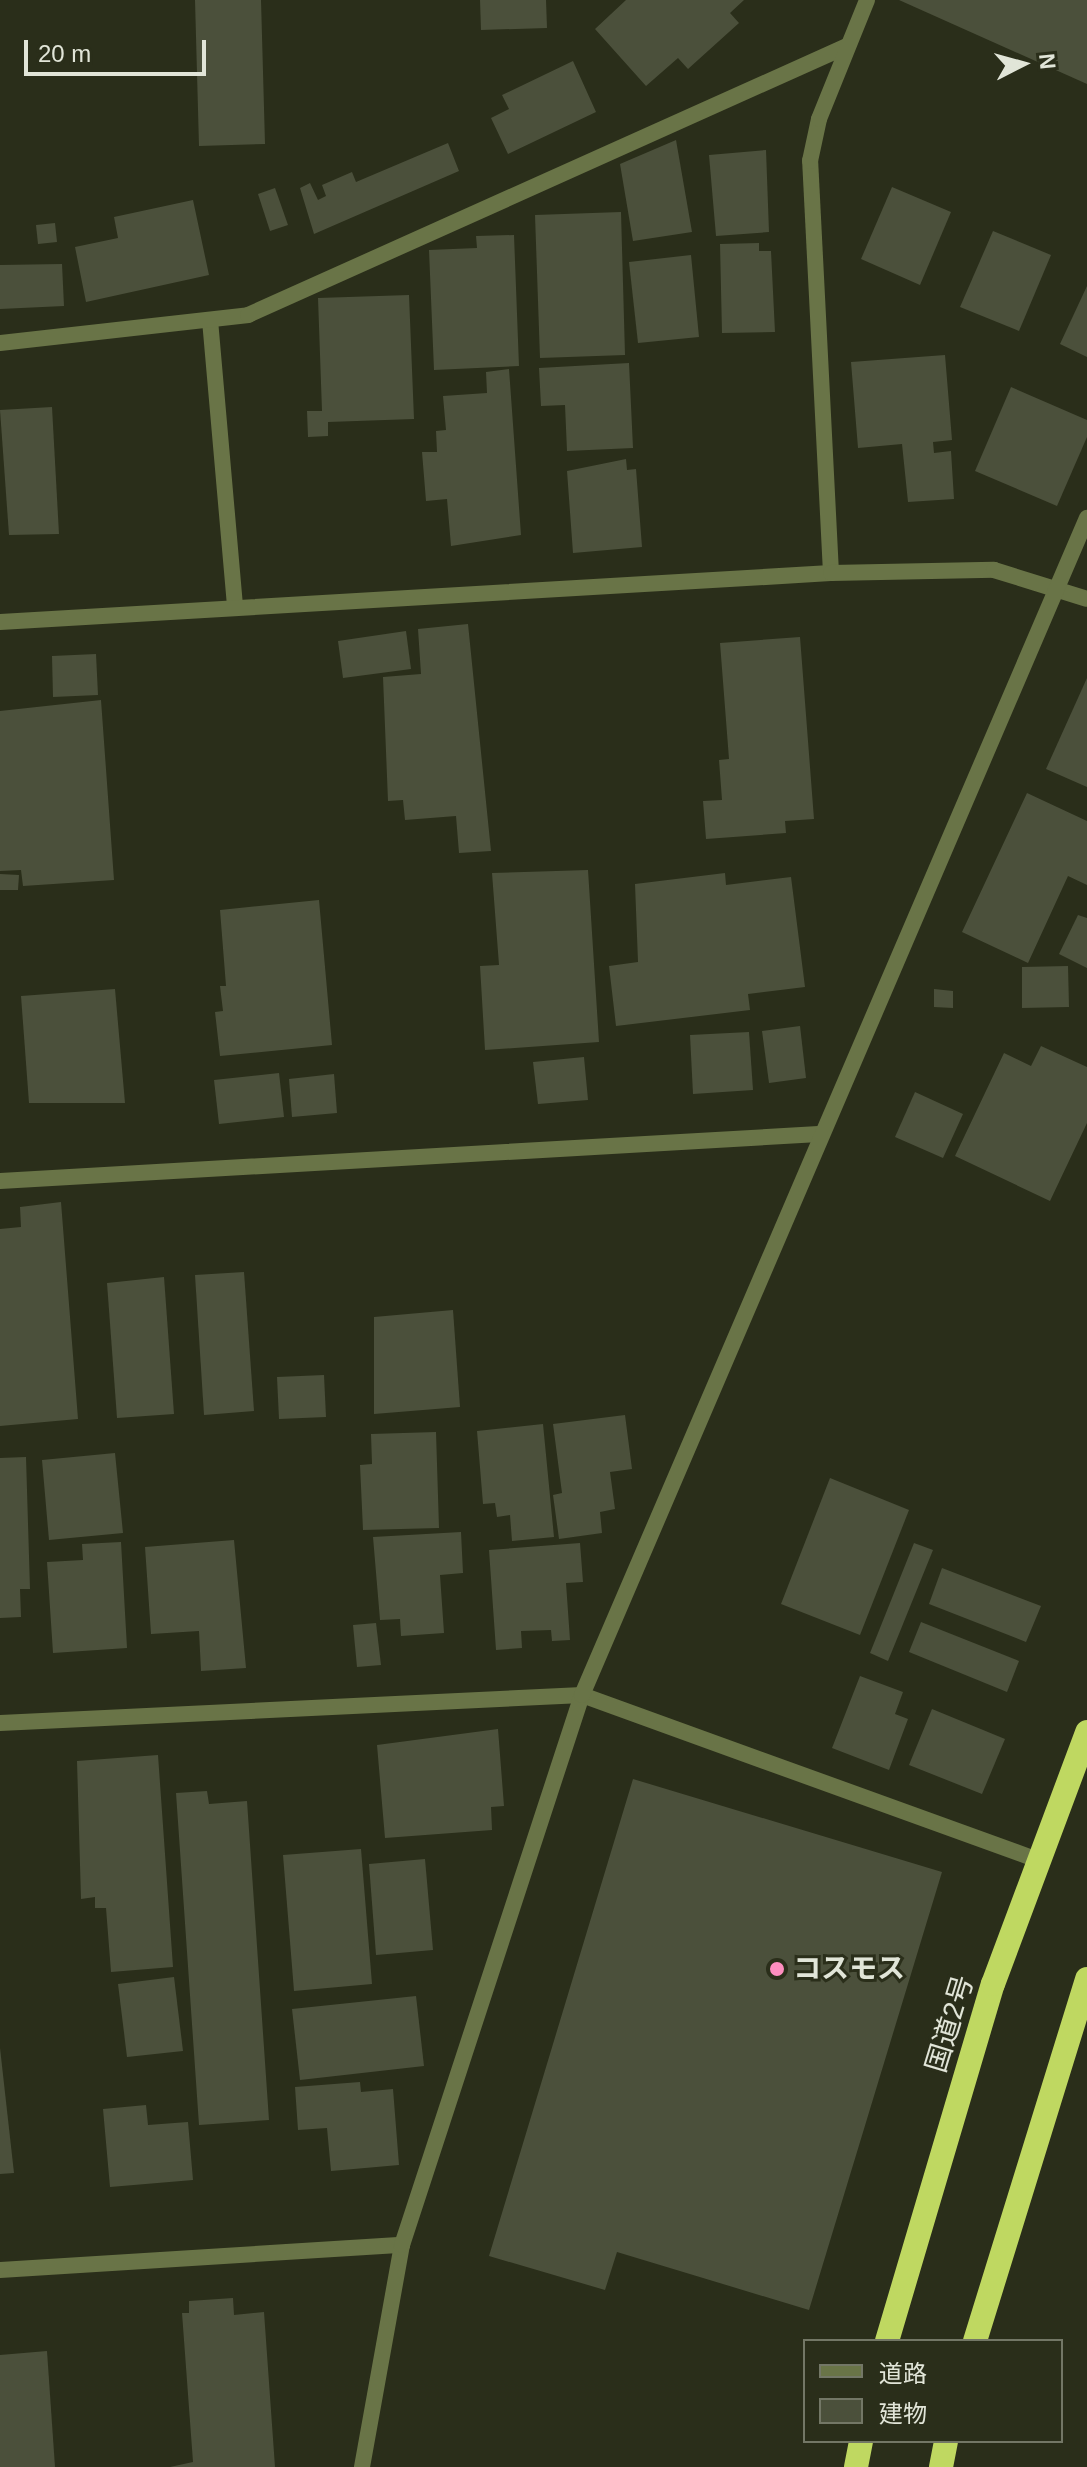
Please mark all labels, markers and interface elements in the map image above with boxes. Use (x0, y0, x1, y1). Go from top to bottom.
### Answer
scale bar (28, 24, 210, 74)
north arrow (983, 24, 1063, 104)
text: 20 m (38, 40, 91, 67)
text: N (1034, 52, 1061, 71)
place label: コスモス (793, 1952, 905, 1986)
marker: コスモス (768, 1960, 786, 1978)
street label: 国道2号 (919, 1971, 981, 2077)
legend (803, 2339, 1063, 2443)
text: 道路 (879, 2360, 927, 2387)
text: 建物 (879, 2400, 927, 2427)

